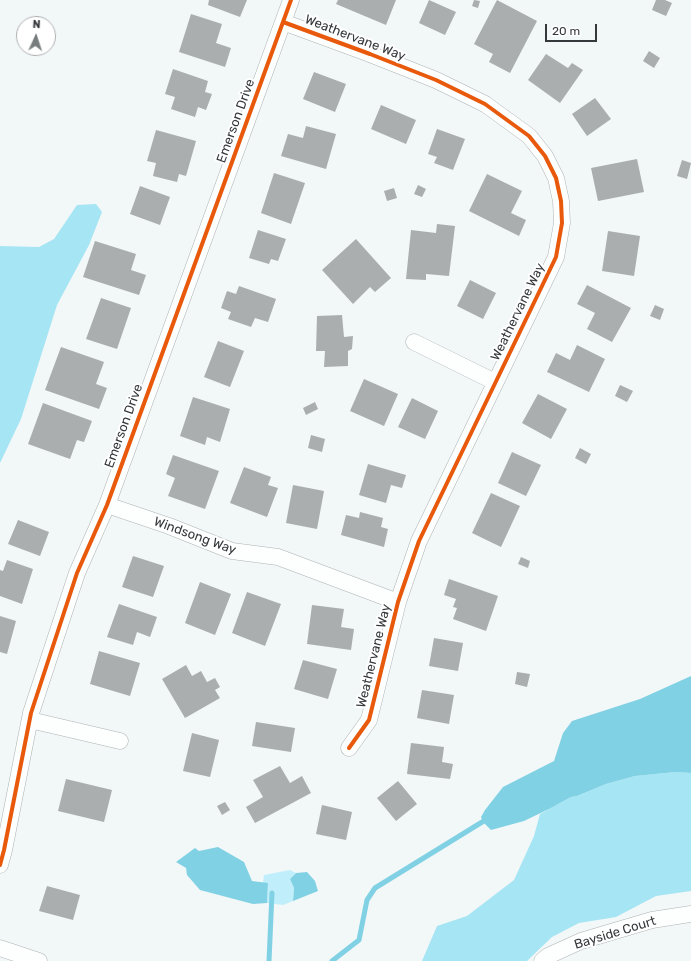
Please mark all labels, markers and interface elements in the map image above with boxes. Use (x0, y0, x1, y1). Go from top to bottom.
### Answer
street label: Weathervane Way (302, 12, 408, 64)
north arrow (16, 16, 56, 56)
scale bar (547, 16, 599, 42)
text: N (32, 18, 41, 31)
text: 20 m (552, 24, 580, 38)
street label: Emerson Drive (214, 77, 258, 165)
street label: Weathervane Way (488, 261, 548, 363)
street label: Emerson Drive (102, 382, 146, 470)
street label: Windsong Way (152, 514, 238, 558)
street label: Weathervane Way (354, 602, 394, 710)
street label: Bayside Court (572, 913, 658, 953)

